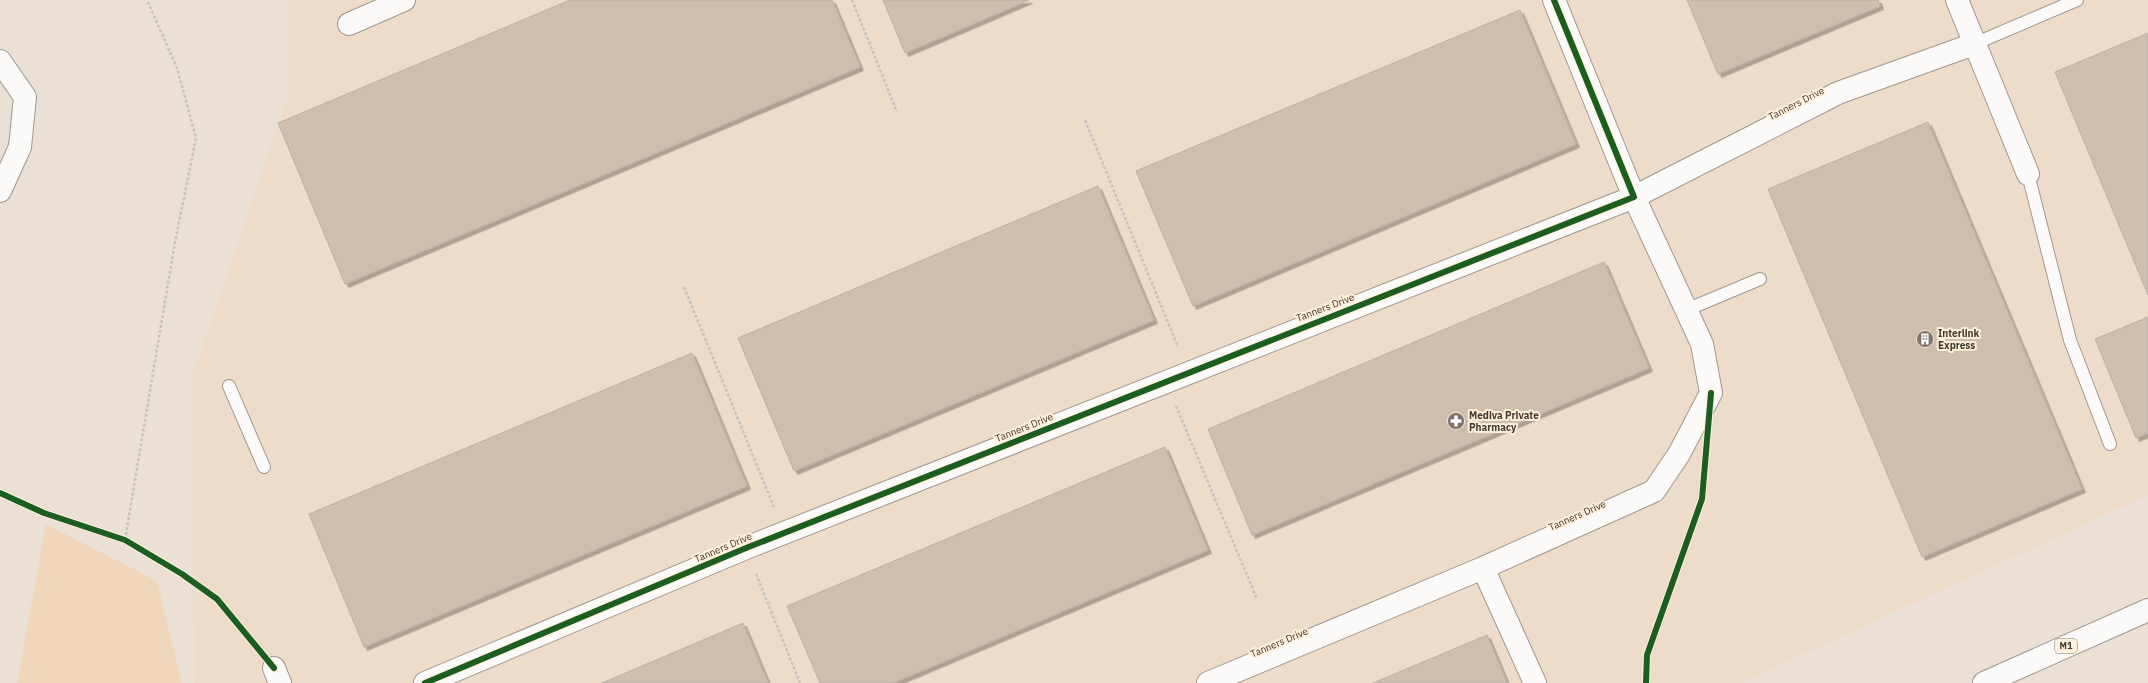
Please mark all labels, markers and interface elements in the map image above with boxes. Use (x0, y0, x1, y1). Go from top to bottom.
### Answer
street label: Tanners Drive (1766, 84, 1827, 123)
street label: Tanners Drive (1294, 290, 1357, 325)
place label: Interlink Express (1938, 327, 1980, 352)
building icon: Interlink Express (1915, 329, 1935, 349)
place label: Mediva Private Pharmacy (1469, 409, 1539, 434)
street label: Tanners Drive (993, 410, 1056, 445)
pharmacy icon: Mediva Private Pharmacy (1446, 411, 1466, 431)
street label: Tanners Drive (1547, 497, 1608, 534)
street label: Tanners Drive (692, 529, 754, 565)
street label: Tanners Drive (1248, 624, 1310, 660)
road number: M1 (2055, 639, 2077, 653)

